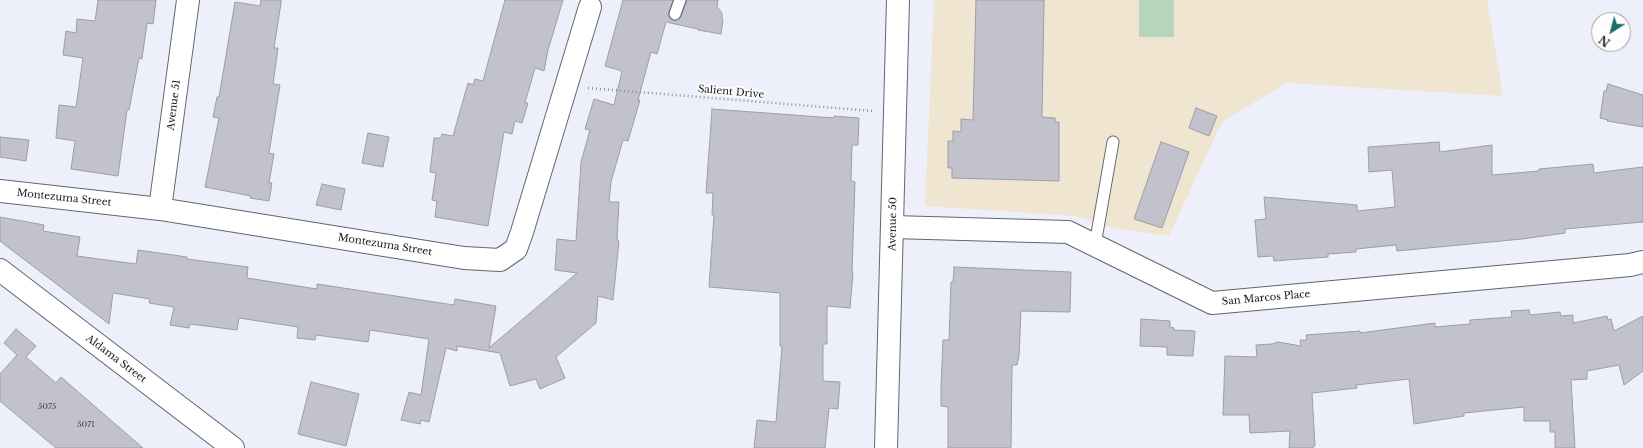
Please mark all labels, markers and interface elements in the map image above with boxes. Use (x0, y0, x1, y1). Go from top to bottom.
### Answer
north arrow (1591, 12, 1631, 52)
text: N (1596, 32, 1613, 50)
street label: Avenue 51 (165, 79, 183, 131)
street label: Salient Drive (697, 83, 765, 101)
street label: Montezuma Street (16, 187, 112, 209)
street label: Avenue 50 (887, 197, 899, 251)
street label: Montezuma Street (337, 232, 433, 258)
street label: San Marcos Place (1221, 288, 1311, 308)
street label: Aldama Street (83, 332, 149, 386)
house number: 5075 (38, 402, 56, 412)
house number: 5071 (77, 420, 95, 430)

